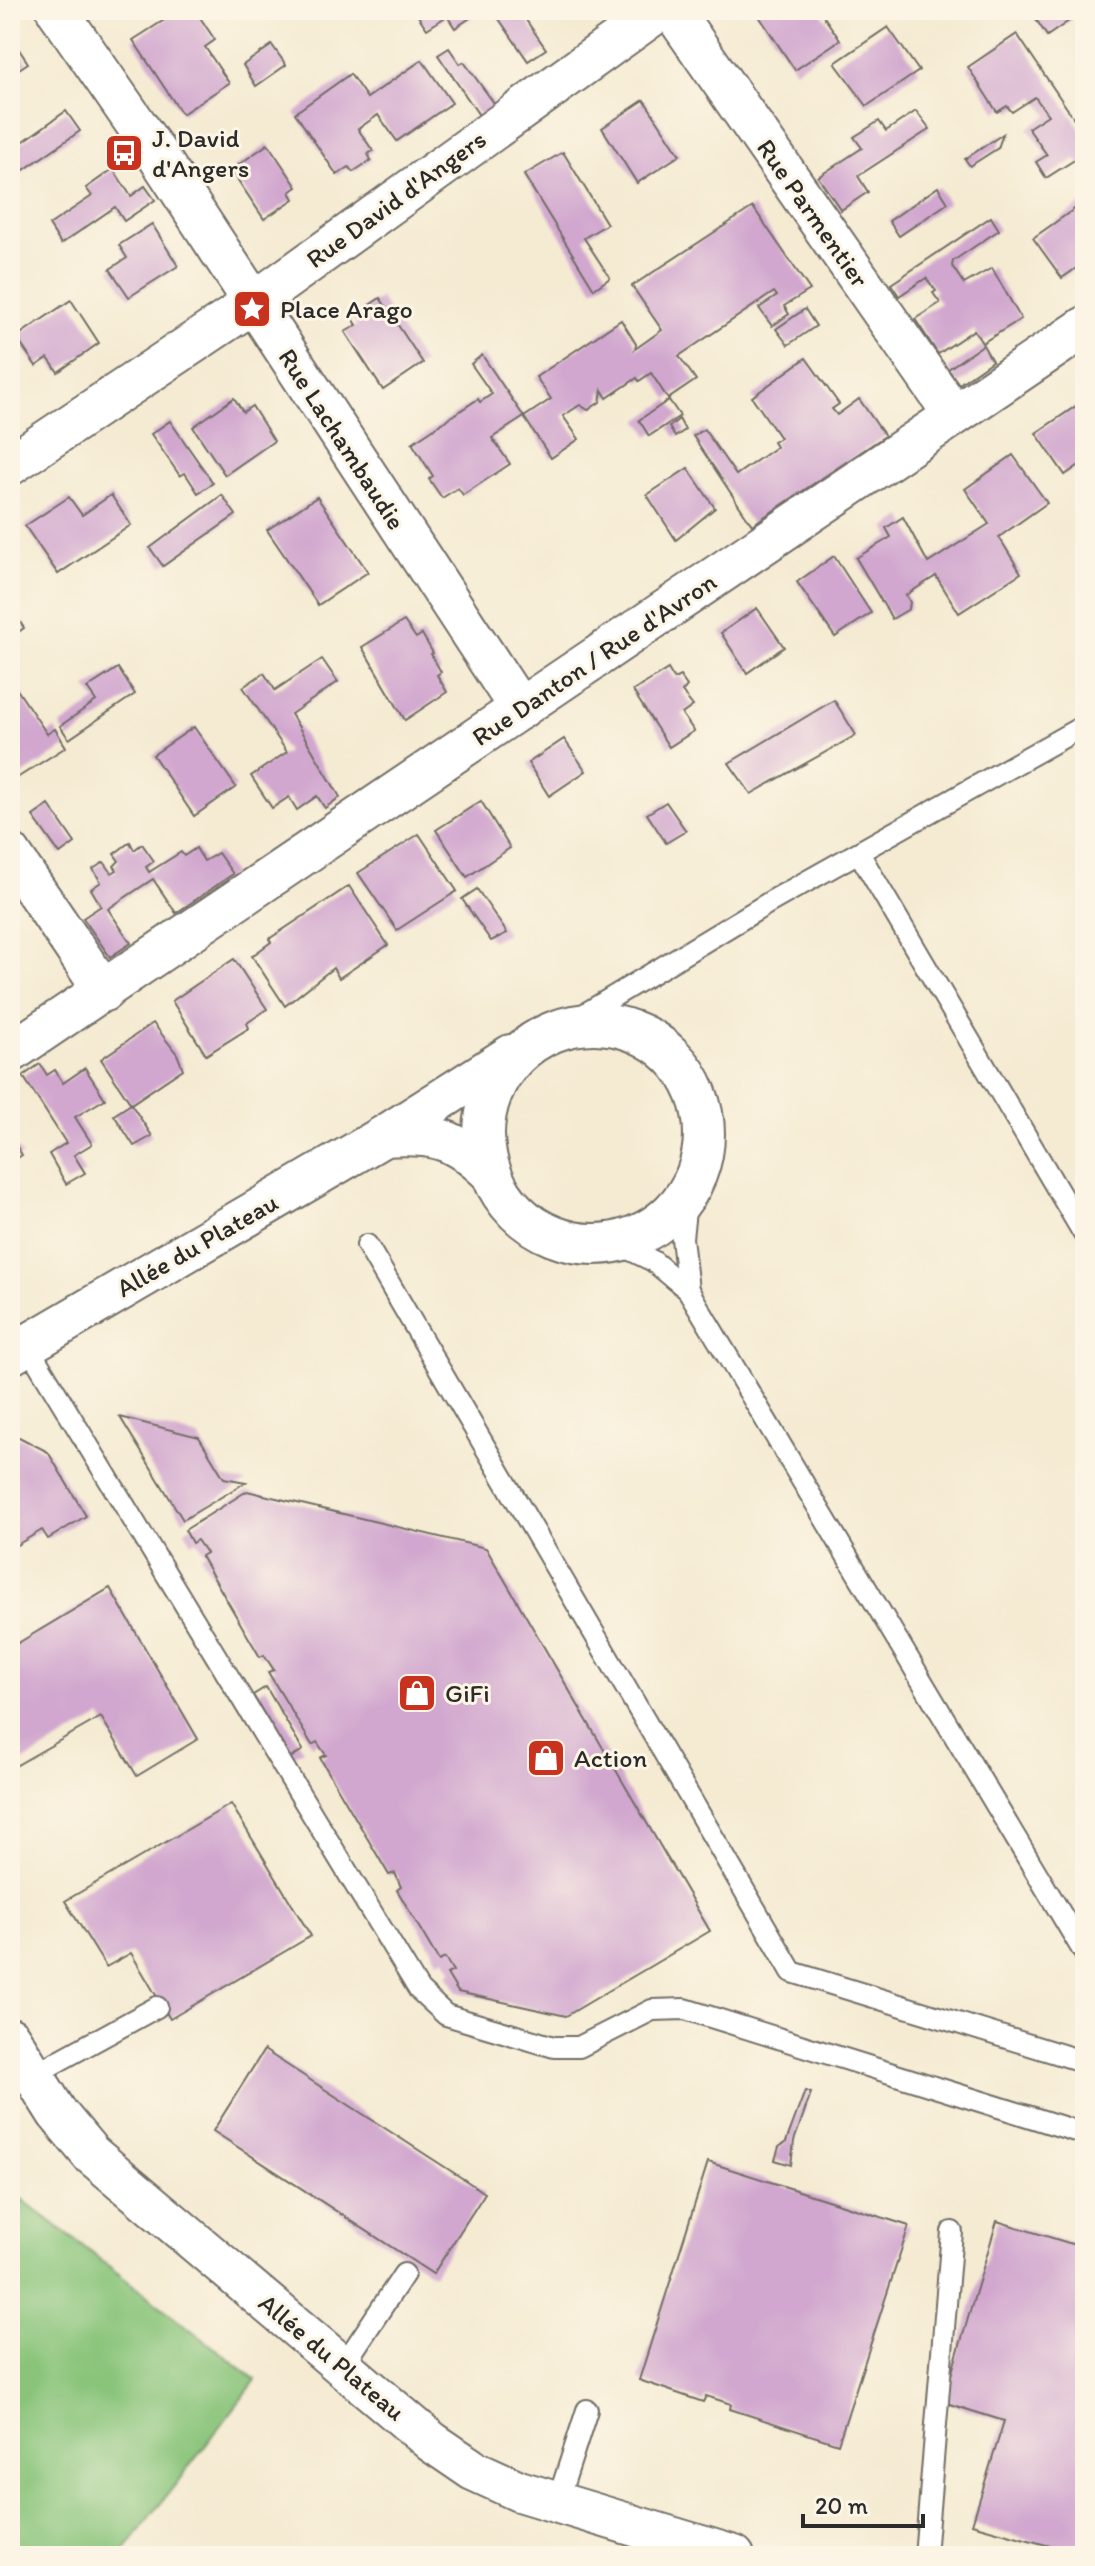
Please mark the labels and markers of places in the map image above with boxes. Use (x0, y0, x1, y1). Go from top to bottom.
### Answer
place label: J. David d'Angers (152, 122, 249, 184)
bus stop icon: J. David d'Angers (103, 132, 145, 174)
place icon: Place Arago (231, 288, 273, 330)
place label: Place Arago (280, 293, 413, 325)
shop icon: GiFi (396, 1672, 438, 1714)
place label: GiFi (445, 1677, 490, 1709)
shop icon: Action (525, 1737, 567, 1779)
place label: Action (574, 1742, 647, 1774)

